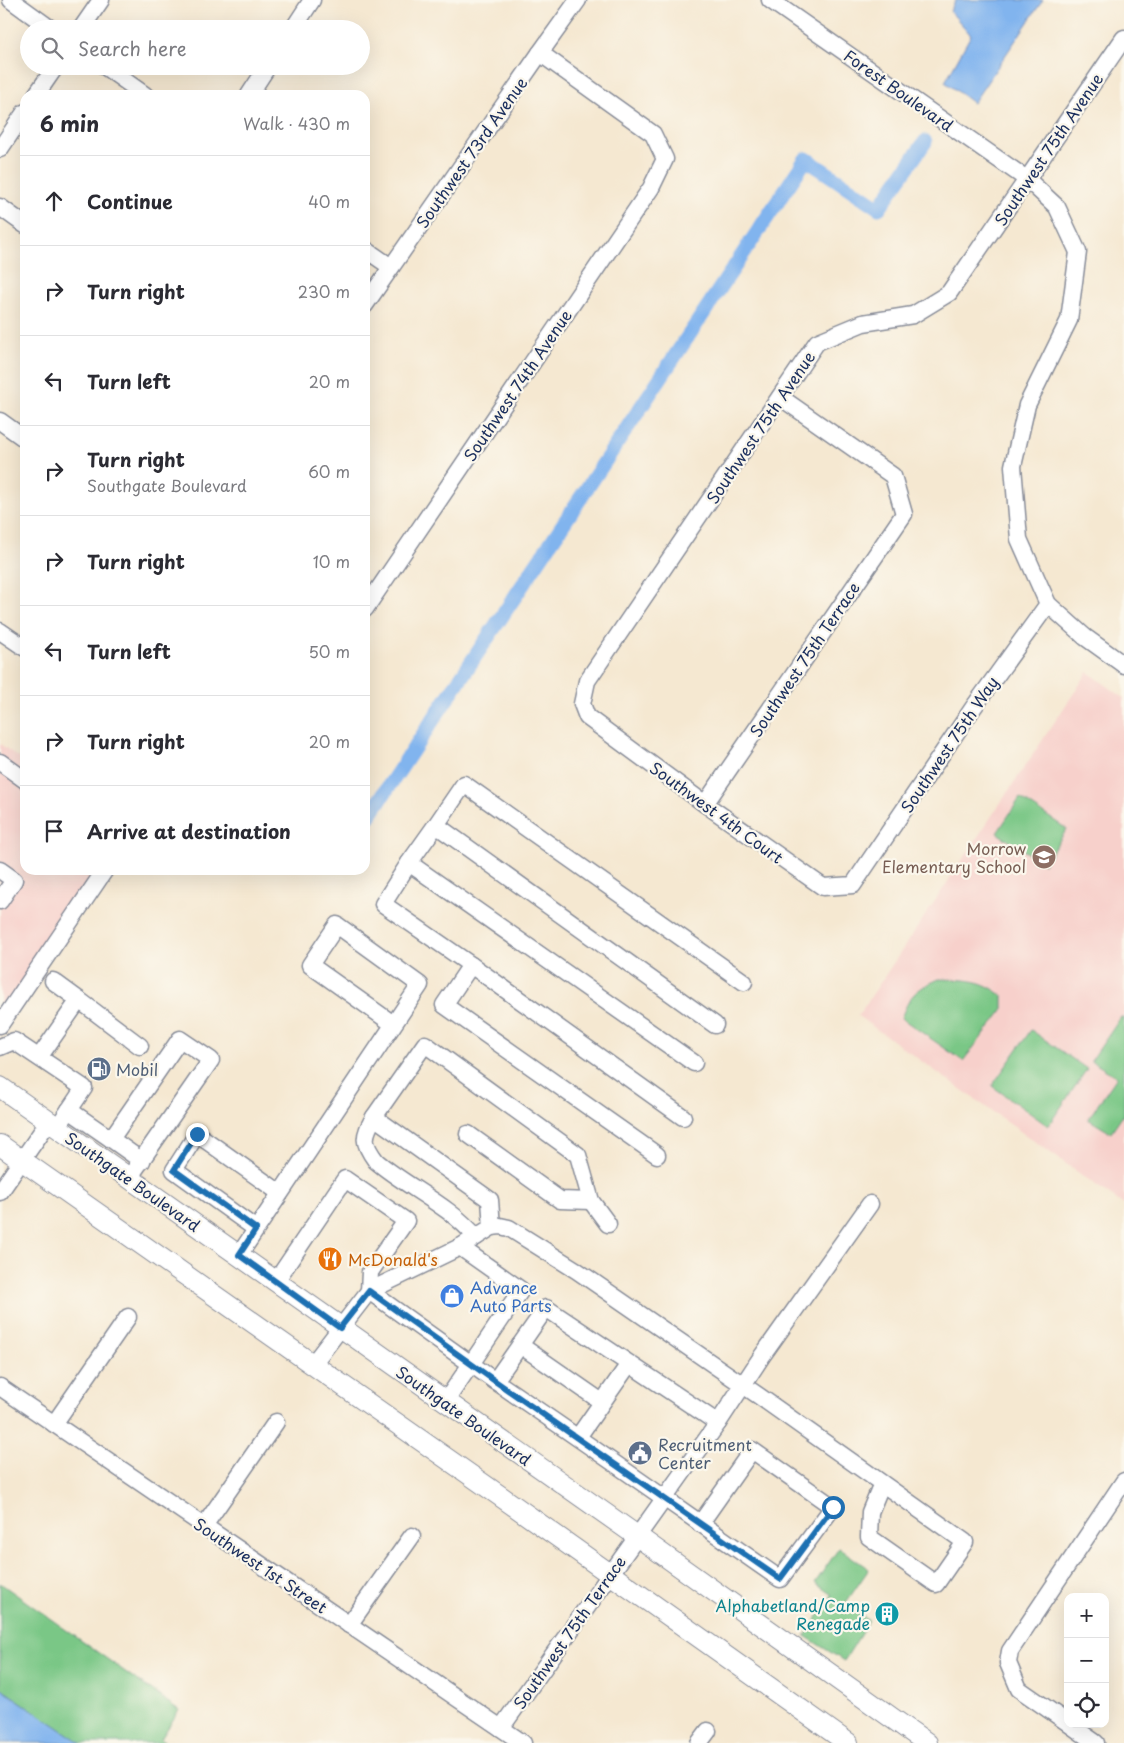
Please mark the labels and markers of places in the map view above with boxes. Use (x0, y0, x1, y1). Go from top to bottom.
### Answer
place label: Morrow Elementary School (882, 836, 1027, 878)
school or university icon: Morrow Elementary School (1031, 844, 1057, 870)
fuel station icon: Mobil (86, 1056, 112, 1082)
place label: Mobil (116, 1057, 158, 1081)
restaurant icon: McDonald's (317, 1246, 343, 1272)
place label: McDonald's (348, 1247, 438, 1271)
place label: Advance Auto Parts (470, 1275, 552, 1317)
shop icon: Advance Auto Parts (439, 1283, 465, 1309)
place label: Recruitment Center (658, 1432, 752, 1474)
public building icon: Recruitment Center (627, 1440, 653, 1466)
place label: Alphabetland/Camp Renegade (716, 1593, 870, 1635)
building icon: Alphabetland/Camp Renegade (874, 1601, 900, 1627)

